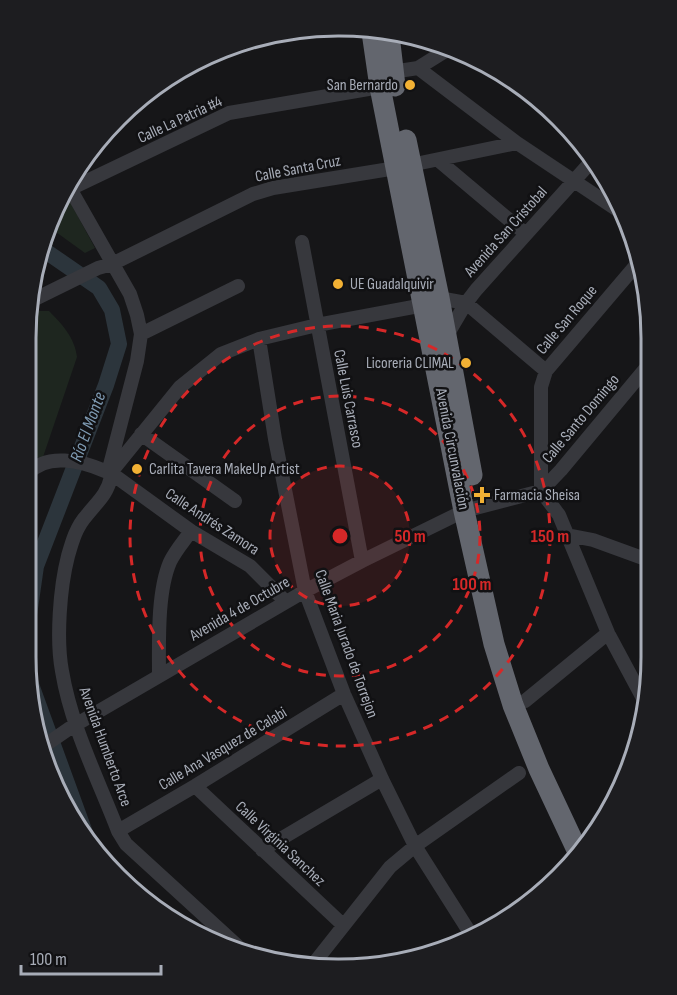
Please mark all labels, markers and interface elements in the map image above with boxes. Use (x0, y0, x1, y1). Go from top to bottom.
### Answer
place label: San Bernardo (327, 76, 398, 95)
marker: San Bernardo (403, 78, 417, 92)
street label: Calle La Patria #4 (135, 92, 226, 148)
street label: Calle Santa Cruz (254, 151, 343, 187)
street label: Avenida San Cristobal (460, 183, 552, 282)
place label: UE Guadalquivir (350, 275, 434, 294)
marker: UE Guadalquivir (331, 277, 345, 291)
street label: Calle San Roque (533, 281, 601, 359)
street label: Calle Luis Carrasco (329, 348, 367, 450)
place label: Licoreria CLIMAL (366, 354, 454, 373)
marker: Licoreria CLIMAL (459, 356, 473, 370)
street label: Calle Santo Domingo (538, 371, 624, 467)
street label: Avenida Circunvalación (431, 386, 473, 511)
water label: Río El Monte (66, 389, 110, 465)
place label: Carlita Tavera MakeUp Artist (149, 460, 300, 479)
marker: Carlita Tavera MakeUp Artist (130, 462, 144, 476)
street label: Calle Andrés Zamora (161, 485, 263, 559)
place label: Farmacia Sheisa (494, 486, 580, 505)
marker: Farmacia Sheisa (475, 488, 489, 502)
centre of rings (330, 526, 350, 546)
text: 50 m (394, 526, 426, 547)
text: 150 m (531, 526, 569, 547)
street label: Calle Maria Jurado de Torrejon (310, 567, 382, 721)
street label: Avenida 4 de Octubre (186, 573, 293, 646)
text: 100 m (453, 574, 492, 595)
street label: Avenida Humberto Arce (74, 684, 135, 809)
street label: Calle Ana Vasquez de Calabi (156, 703, 290, 795)
street label: Calle Virginia Sanchez (231, 797, 329, 891)
scale bar (21, 938, 160, 976)
text: 100 m (30, 949, 67, 970)

